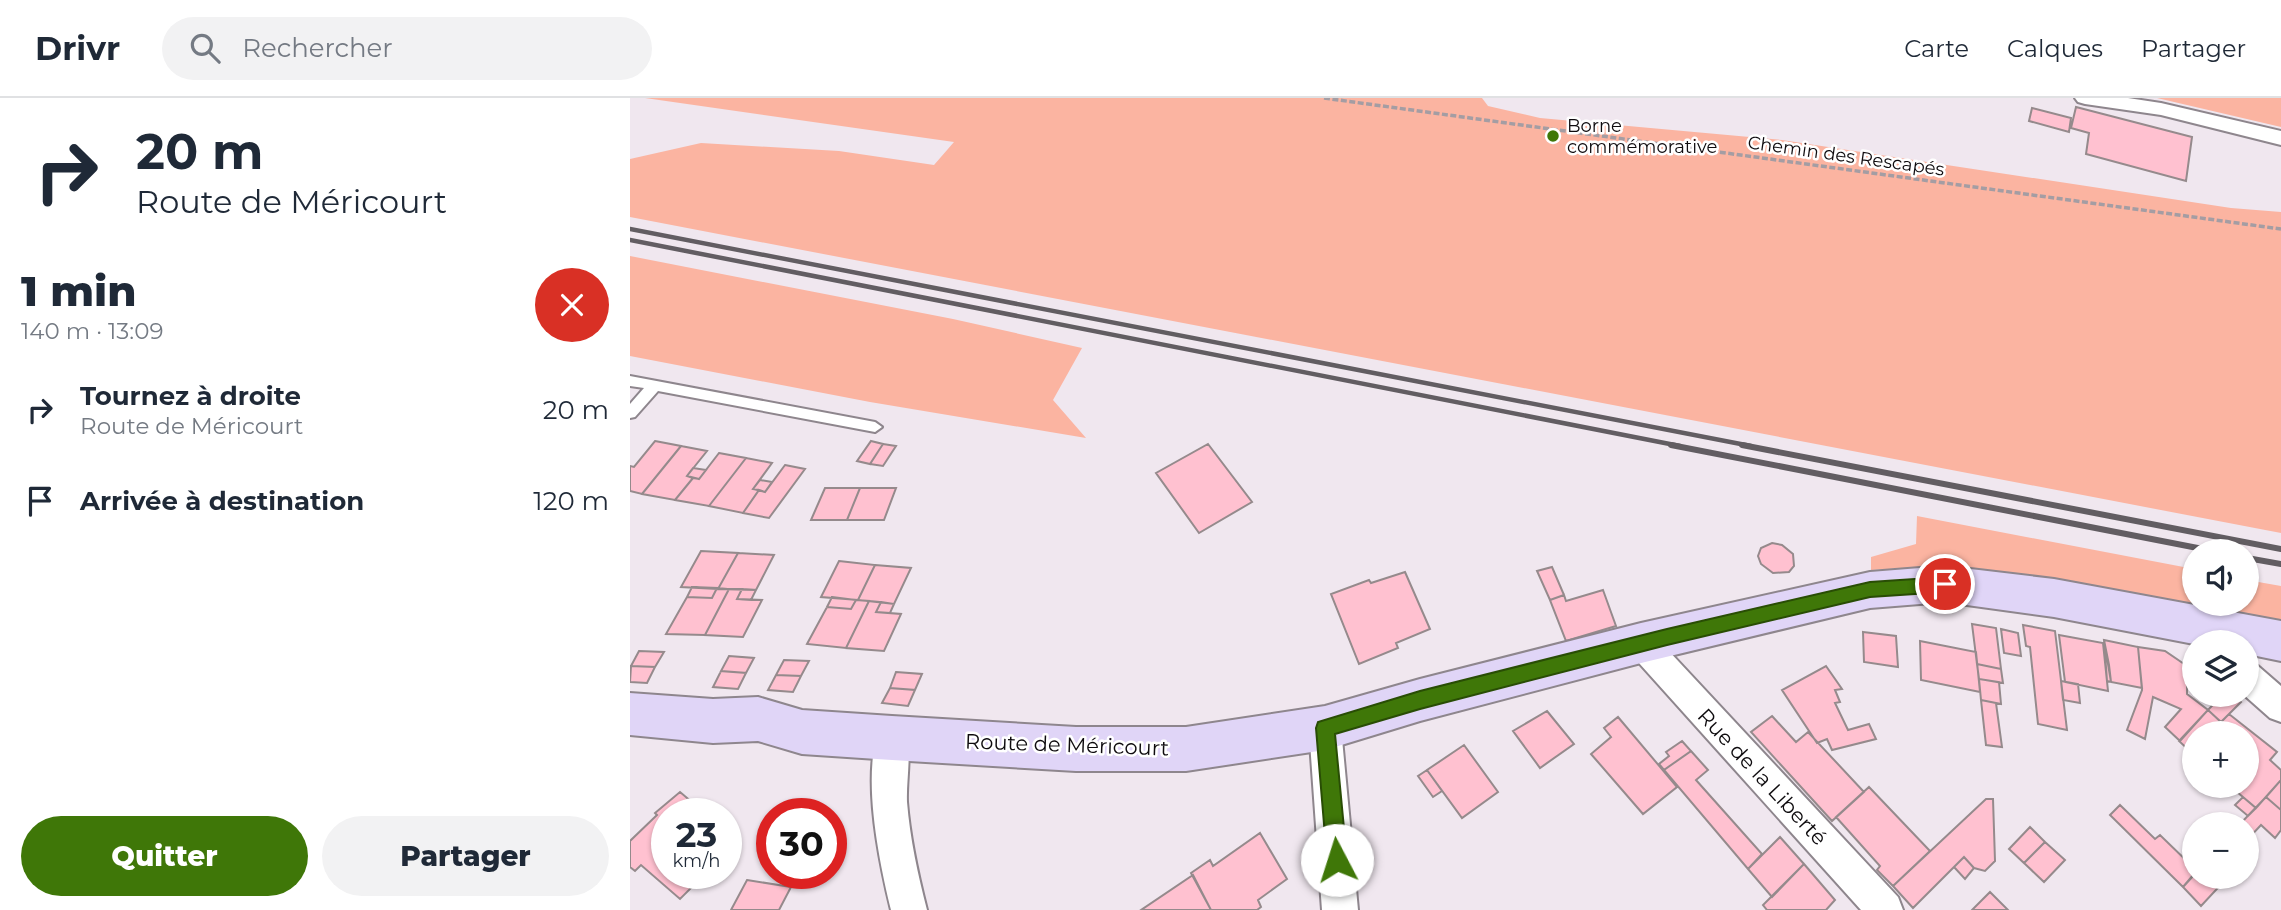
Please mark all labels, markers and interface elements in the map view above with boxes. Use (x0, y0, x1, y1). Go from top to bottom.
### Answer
search box (162, 17, 652, 80)
text: Drivr (35, 28, 120, 68)
icon: search (186, 29, 224, 67)
text: Rechercher (242, 32, 393, 64)
text: Carte (1904, 34, 1969, 63)
text: Calques (2007, 34, 2103, 63)
text: Partager (2141, 34, 2246, 63)
place label: Borne commémorative (1567, 115, 1717, 158)
text: 20 m (136, 122, 263, 181)
icon: right (21, 126, 112, 217)
marker: Borne commémorative (1545, 128, 1561, 144)
street label: Chemin des Rescapés (1746, 131, 1946, 181)
text: Route de Méricourt (136, 182, 447, 221)
text: 1 min (21, 265, 137, 317)
button: close (535, 268, 609, 342)
text: 140 m · 13:09 (21, 317, 163, 345)
text: Tournez à droite (80, 380, 301, 412)
icon: right (21, 391, 59, 429)
text: 20 m (543, 394, 609, 426)
text: Route de Méricourt (80, 412, 303, 440)
icon: arrive (21, 482, 59, 520)
text: Arrivée à destination (80, 485, 364, 517)
text: 120 m (533, 485, 609, 517)
map controls (2182, 539, 2259, 889)
button: sound (2182, 539, 2259, 616)
pin (1915, 554, 1975, 614)
icon: arrive (1926, 565, 1964, 603)
button: layers (2182, 630, 2259, 707)
street label: Rue de la Liberté (1693, 703, 1832, 850)
button: + (2182, 721, 2259, 798)
street label: Route de Méricourt (965, 728, 1169, 761)
speed limit sign: 30 (756, 798, 847, 889)
button: − (2182, 812, 2259, 889)
text: 23 (676, 813, 717, 856)
button: Quitter (21, 816, 308, 896)
button: Partager (322, 816, 609, 896)
position arrow (1300, 823, 1374, 897)
text: km/h (672, 850, 721, 872)

